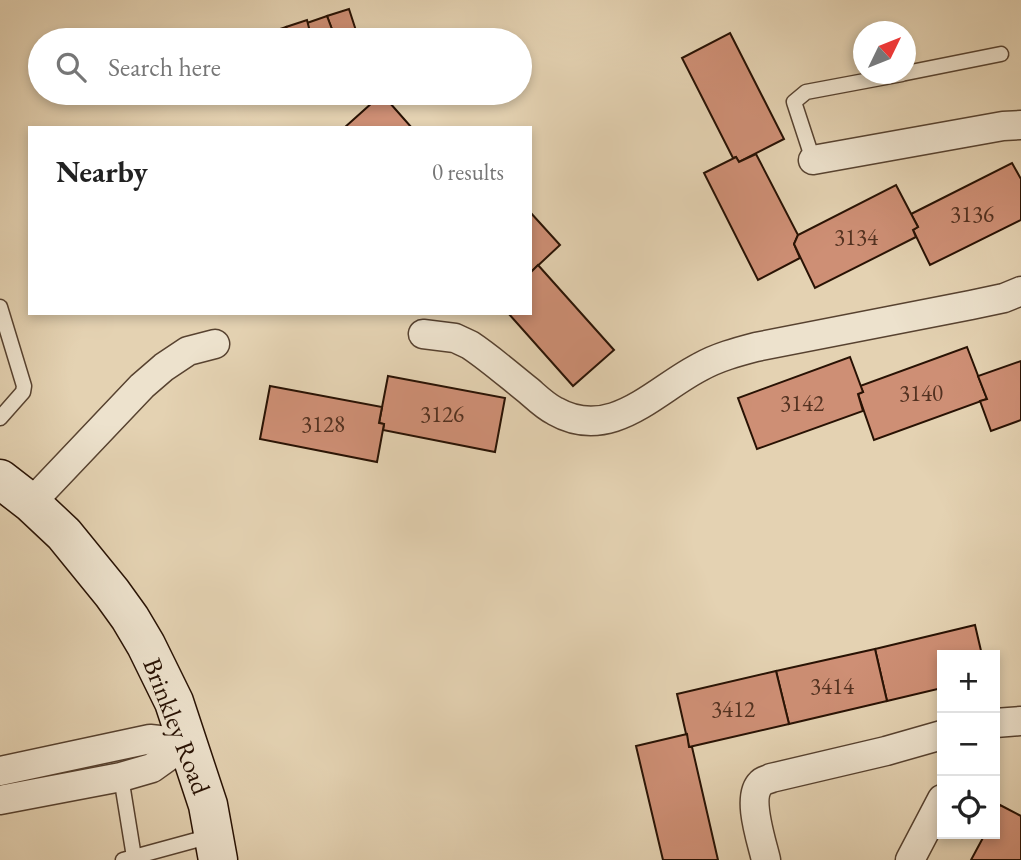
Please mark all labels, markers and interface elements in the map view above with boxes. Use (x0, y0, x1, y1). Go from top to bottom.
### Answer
north arrow (853, 21, 916, 84)
search box (28, 28, 532, 105)
icon: search (52, 48, 90, 86)
text: Search here (108, 50, 221, 84)
text: Nearby (56, 152, 148, 191)
text: 0 results (432, 157, 504, 187)
house number: 3136 (950, 199, 994, 229)
house number: 3134 (834, 222, 879, 252)
house number: 3140 (899, 378, 943, 408)
house number: 3142 (780, 388, 824, 418)
house number: 3126 (420, 399, 464, 429)
house number: 3128 (301, 409, 345, 439)
map controls (937, 650, 1000, 839)
button: + (937, 650, 1000, 713)
street label: Brinkley Road (135, 653, 219, 800)
house number: 3414 (810, 671, 855, 701)
house number: 3412 (711, 694, 755, 724)
button: − (937, 713, 1000, 776)
button: locate (937, 776, 1000, 839)

